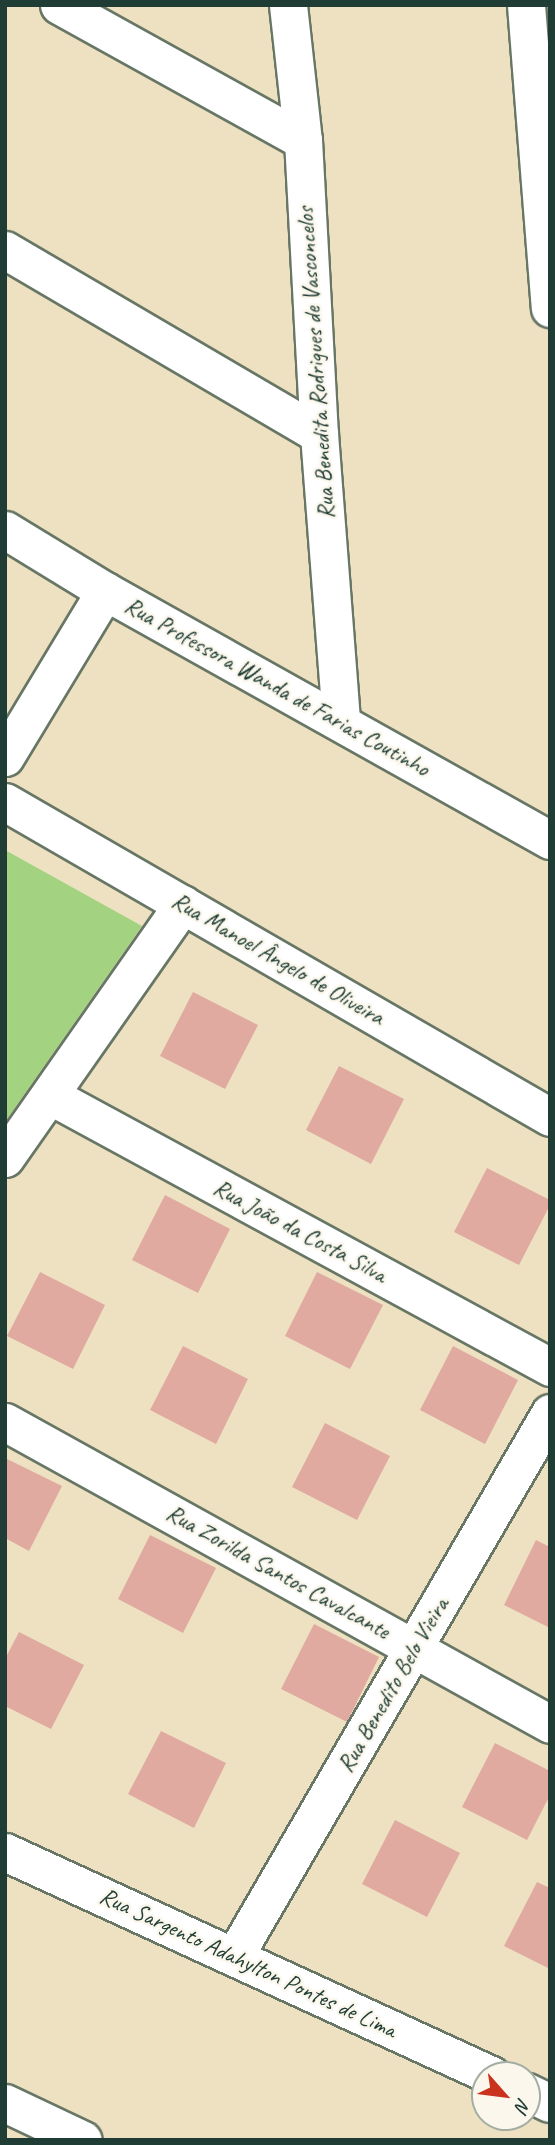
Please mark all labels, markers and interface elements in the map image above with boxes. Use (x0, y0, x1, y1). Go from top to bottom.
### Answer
street label: Rua Benedita Rodrigues de Vasconcelos (291, 206, 341, 520)
street label: Rua Professora Wanda de Farias Coutinho (119, 591, 435, 783)
street label: Rua Manoel Ângelo de Oliveira (166, 886, 390, 1032)
street label: Rua João da Costa Silva (208, 1173, 392, 1289)
street label: Rua Zorilda Santos Cavalcante (161, 1499, 395, 1645)
street label: Rua Benedito Belo Vieira (331, 1592, 455, 1778)
street label: Rua Sargento Adahylton Pontes de Lima (95, 1881, 401, 2045)
north arrow (471, 2061, 541, 2131)
text: N (509, 2094, 536, 2116)

